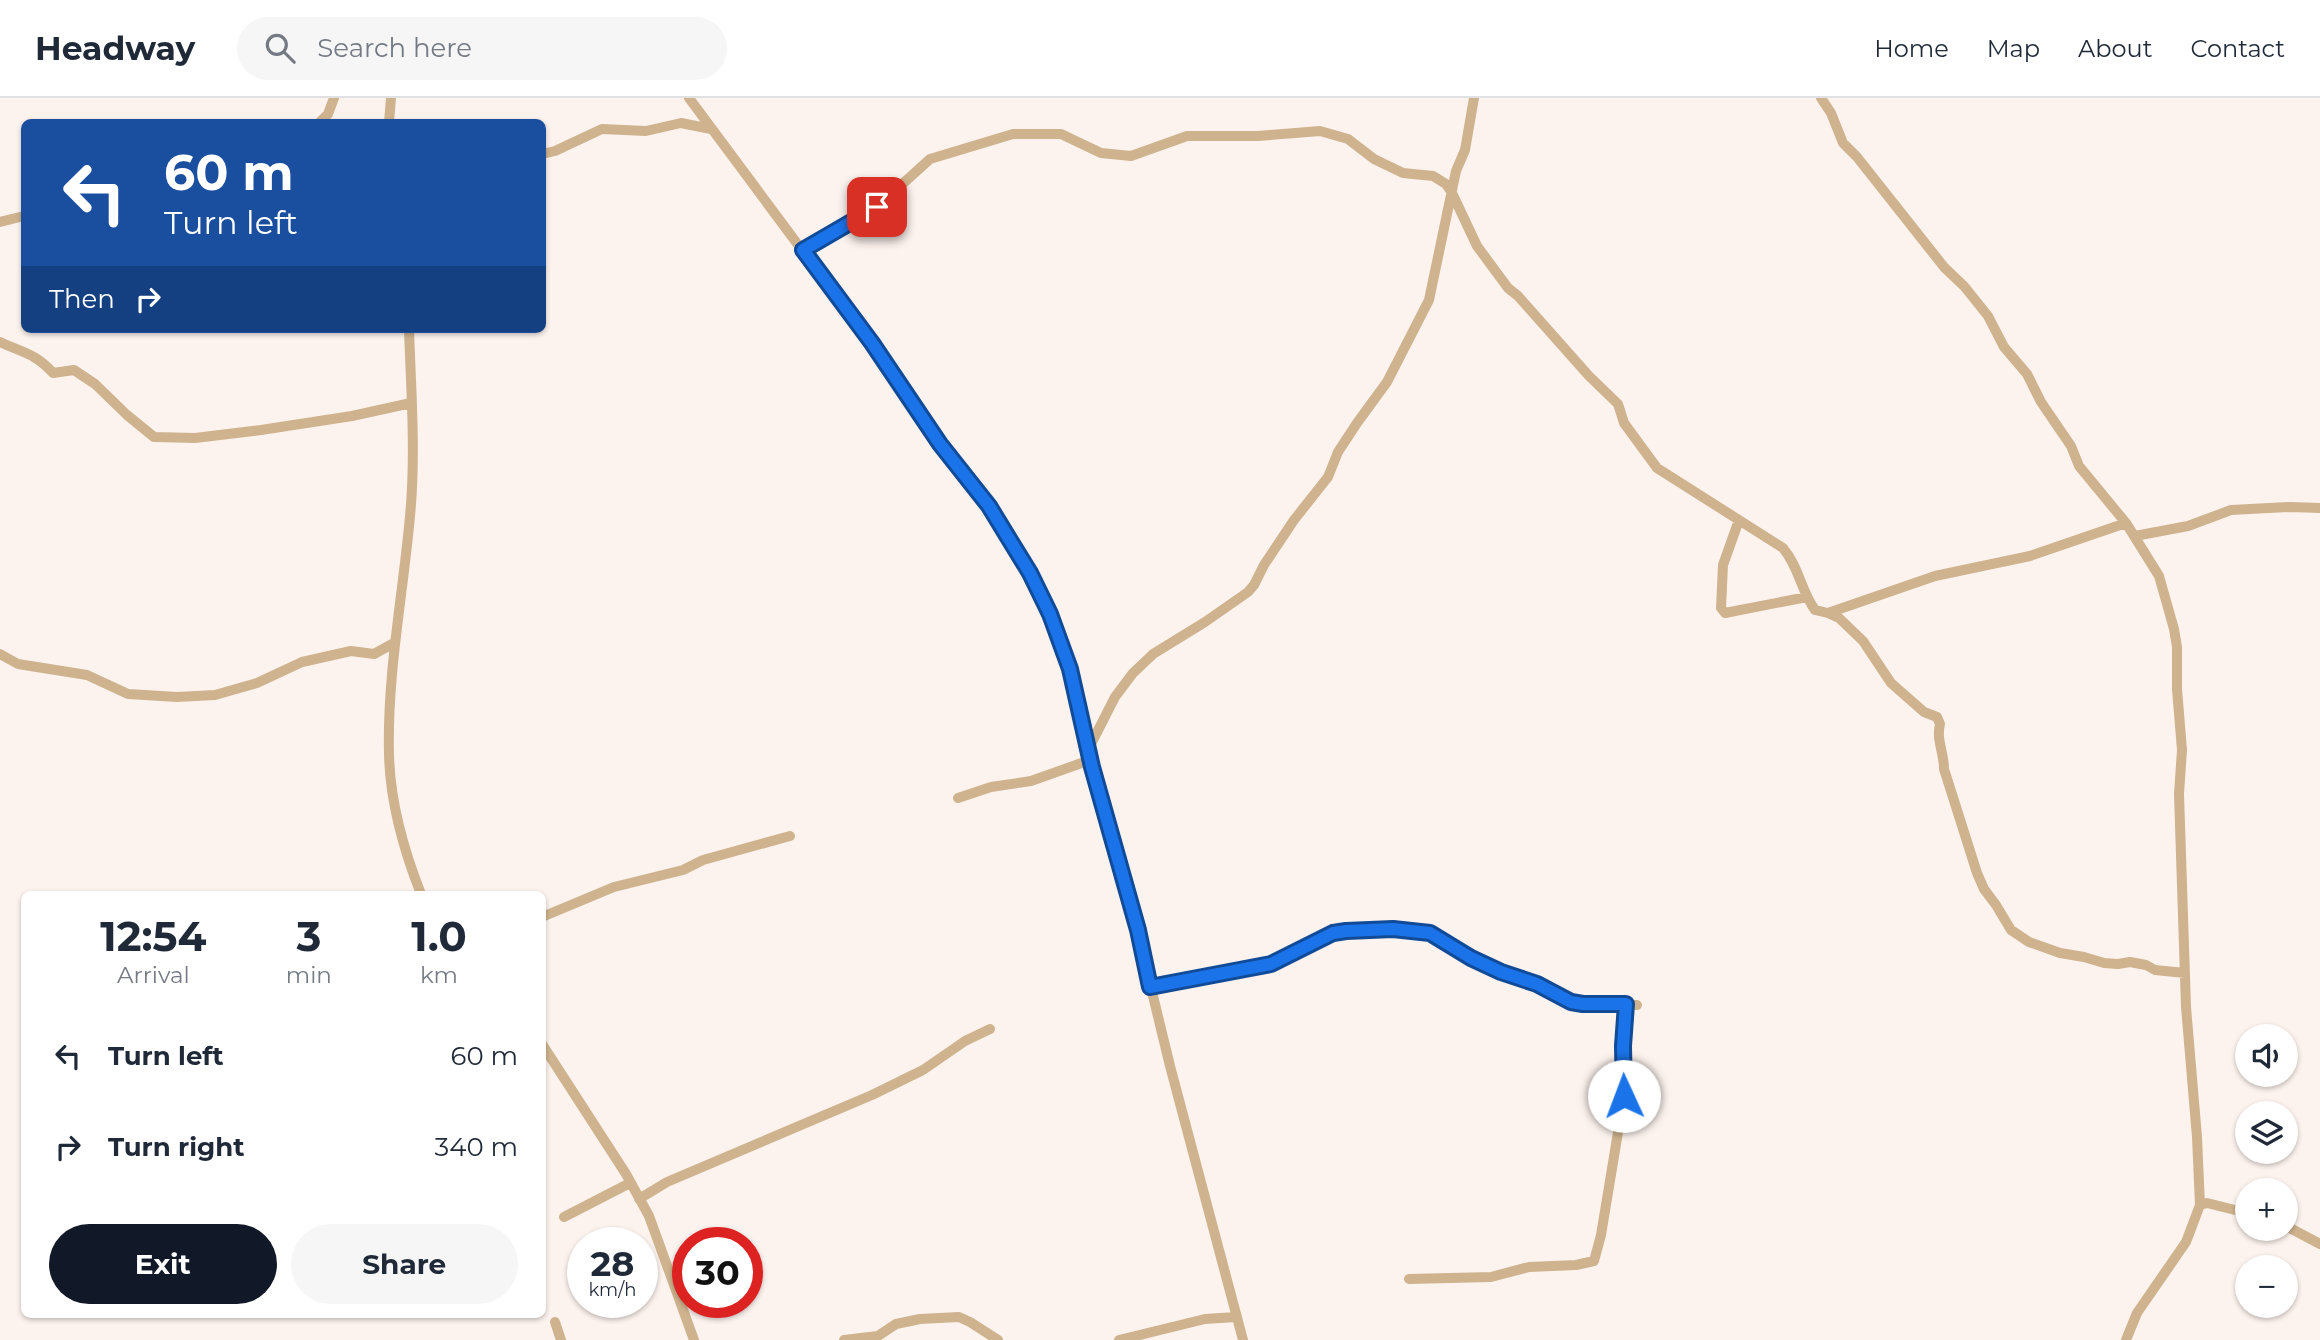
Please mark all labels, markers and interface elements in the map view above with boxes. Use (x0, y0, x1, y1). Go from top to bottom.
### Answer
search box (237, 17, 727, 80)
text: Headway (35, 28, 195, 68)
icon: search (261, 29, 299, 67)
text: Search here (317, 32, 472, 64)
text: Home (1874, 34, 1949, 63)
text: Map (1987, 34, 2040, 63)
text: About (2078, 34, 2152, 63)
text: Contact (2190, 34, 2285, 63)
text: 60 m (164, 143, 294, 202)
icon: left (49, 147, 140, 238)
pin (847, 177, 907, 237)
icon: arrive (858, 188, 896, 226)
text: Turn left (164, 203, 298, 242)
icon: right (129, 280, 167, 318)
text: Then (49, 283, 115, 315)
text: 12:54 (100, 910, 206, 962)
text: 3 (296, 910, 321, 962)
text: 1.0 (411, 910, 467, 962)
text: Arrival (117, 961, 190, 989)
text: min (286, 961, 332, 989)
text: km (420, 961, 458, 989)
map controls (2235, 1024, 2298, 1318)
button: sound (2235, 1024, 2298, 1087)
icon: left (49, 1037, 87, 1075)
text: Turn left (108, 1040, 224, 1072)
text: 60 m (451, 1040, 518, 1072)
position arrow (1587, 1059, 1661, 1133)
button: layers (2235, 1101, 2298, 1164)
icon: right (49, 1128, 87, 1166)
text: Turn right (108, 1131, 244, 1163)
text: 340 m (435, 1131, 518, 1163)
button: + (2235, 1178, 2298, 1241)
button: Exit (49, 1224, 277, 1304)
button: Share (291, 1224, 518, 1304)
speed limit sign: 30 (672, 1227, 763, 1318)
text: 28 (591, 1242, 634, 1285)
button: − (2235, 1255, 2298, 1318)
text: km/h (588, 1279, 637, 1301)

